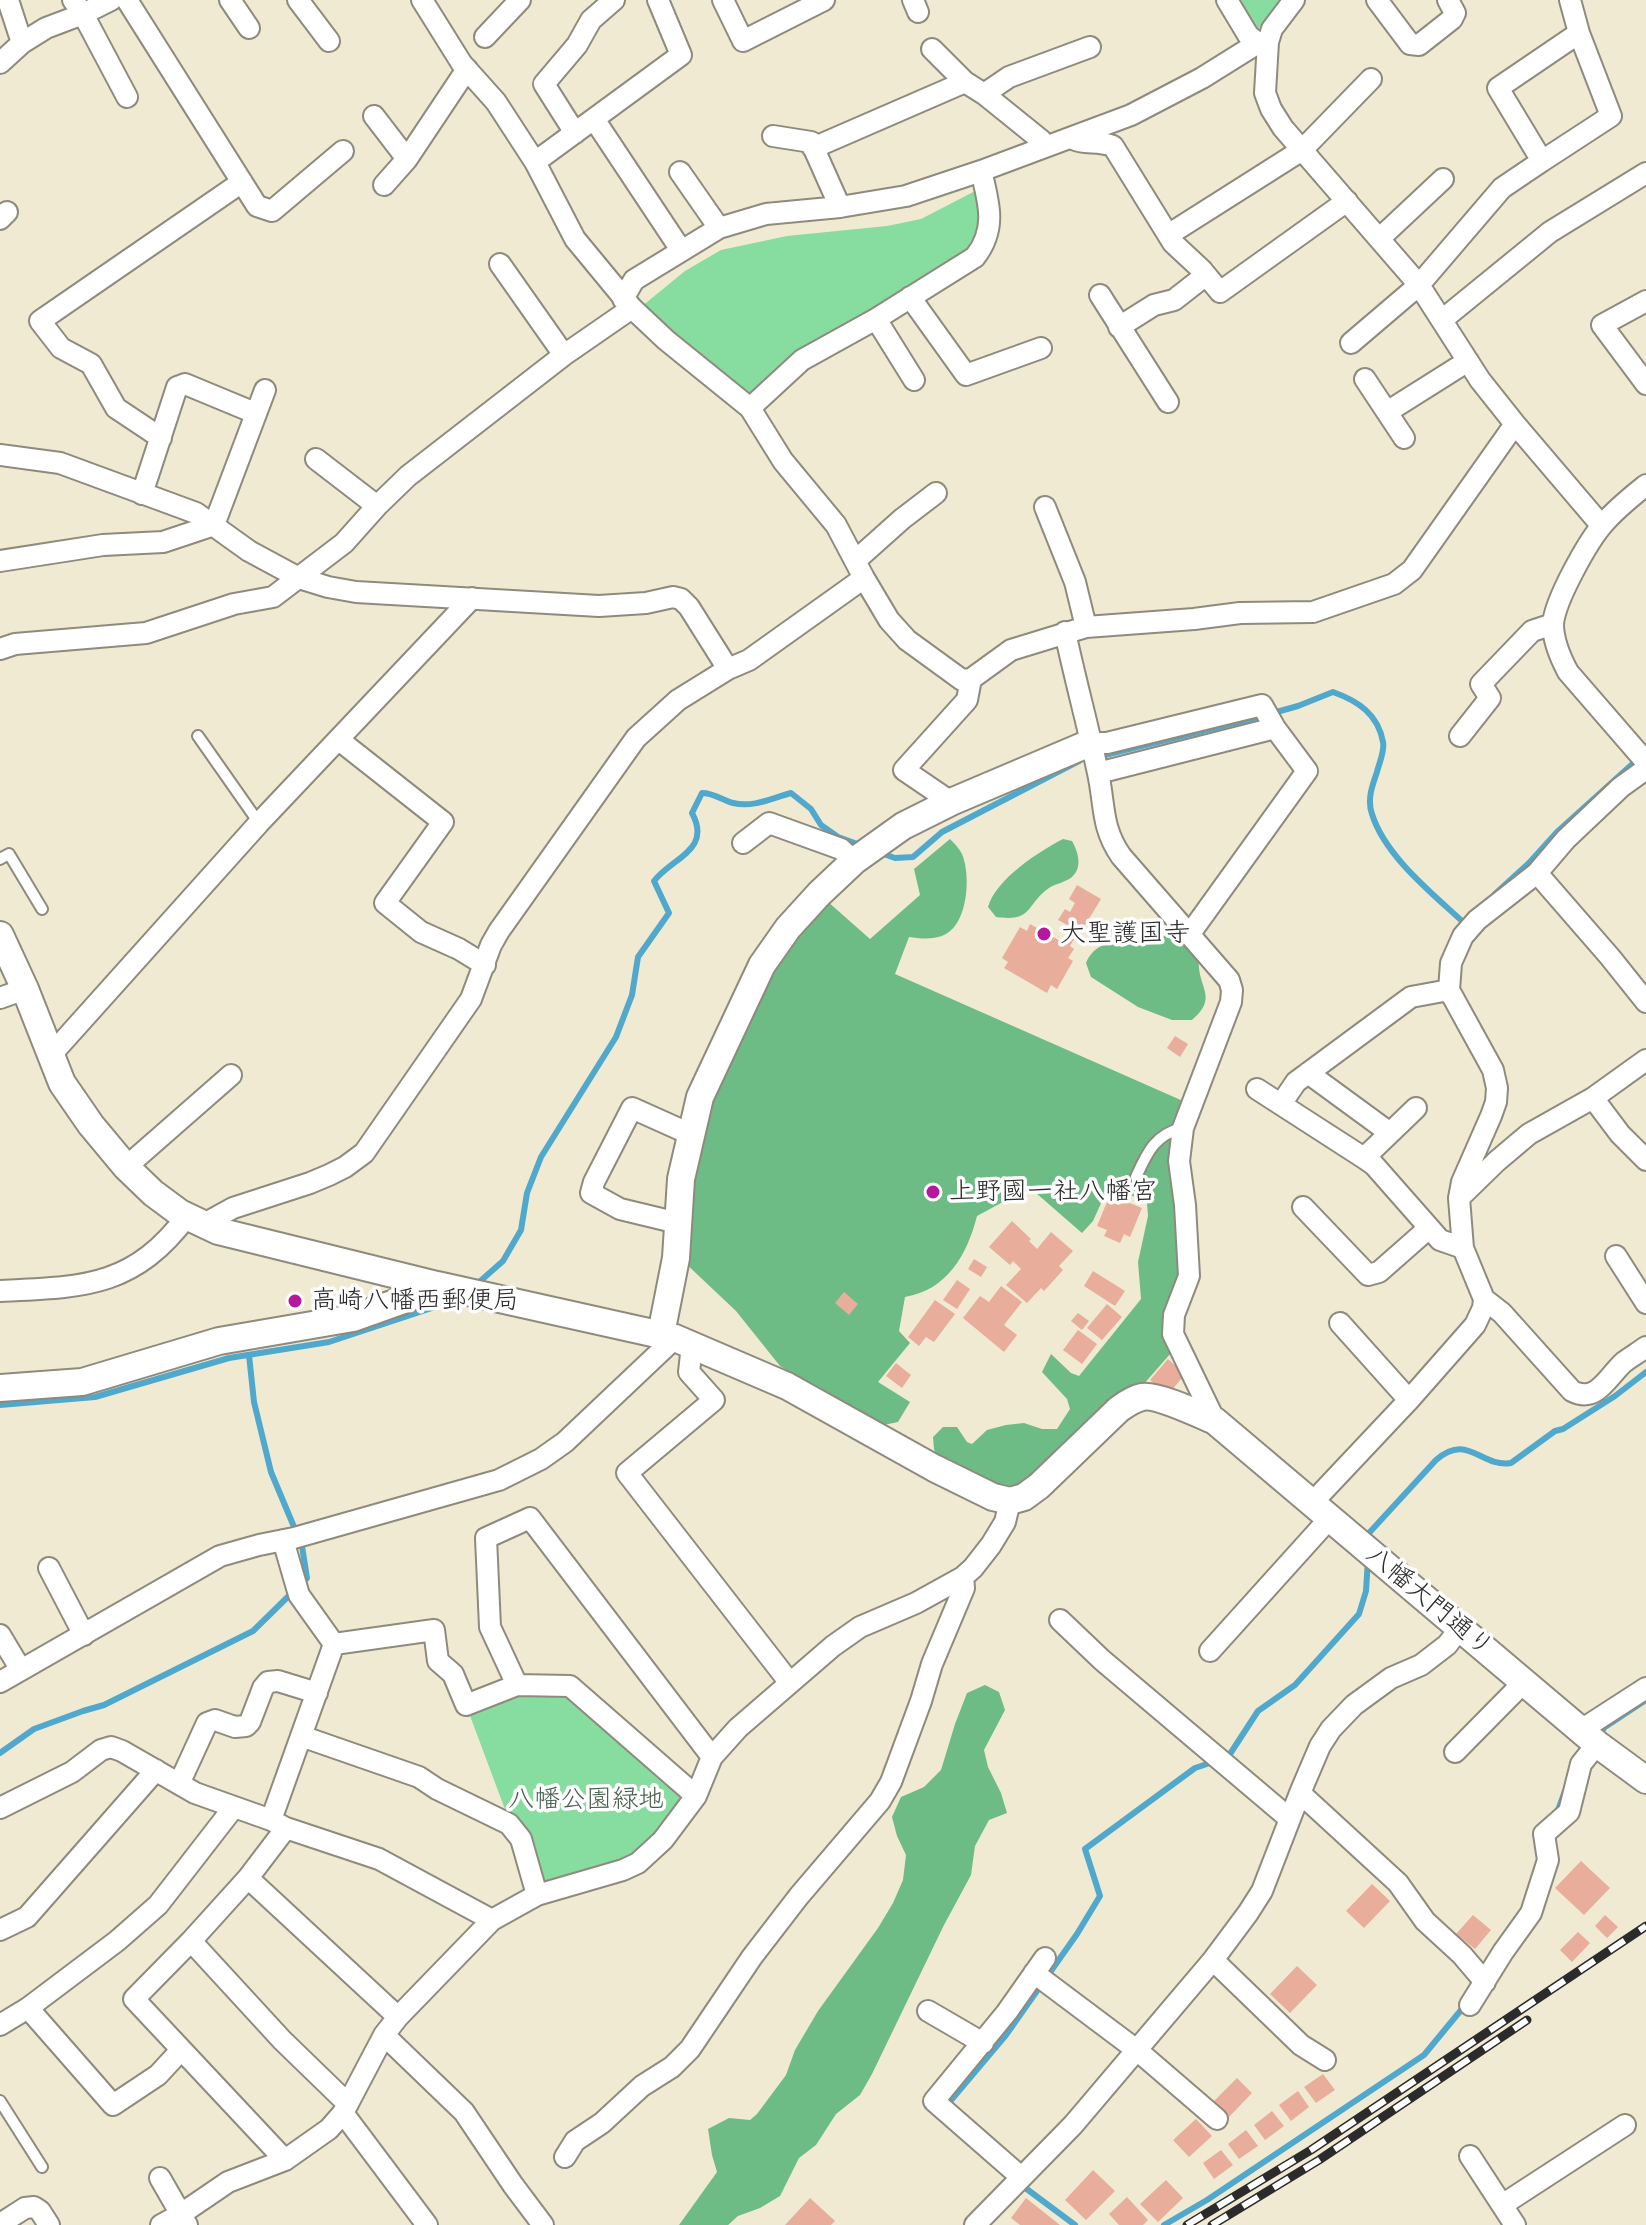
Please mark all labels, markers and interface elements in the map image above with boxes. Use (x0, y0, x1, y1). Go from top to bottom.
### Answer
place label: 大聖護国寺 (1060, 918, 1190, 950)
marker: 大聖護国寺 (1035, 925, 1053, 943)
place label: 上野國一社八幡宮 (949, 1176, 1157, 1208)
marker: 上野國一社八幡宮 (924, 1183, 942, 1201)
place label: 高崎八幡西郵便局 (311, 1285, 519, 1317)
marker: 高崎八幡西郵便局 (286, 1292, 304, 1310)
street label: 八幡大門通り (1359, 1540, 1499, 1664)
park label: 八幡公園緑地 (508, 1784, 664, 1816)

